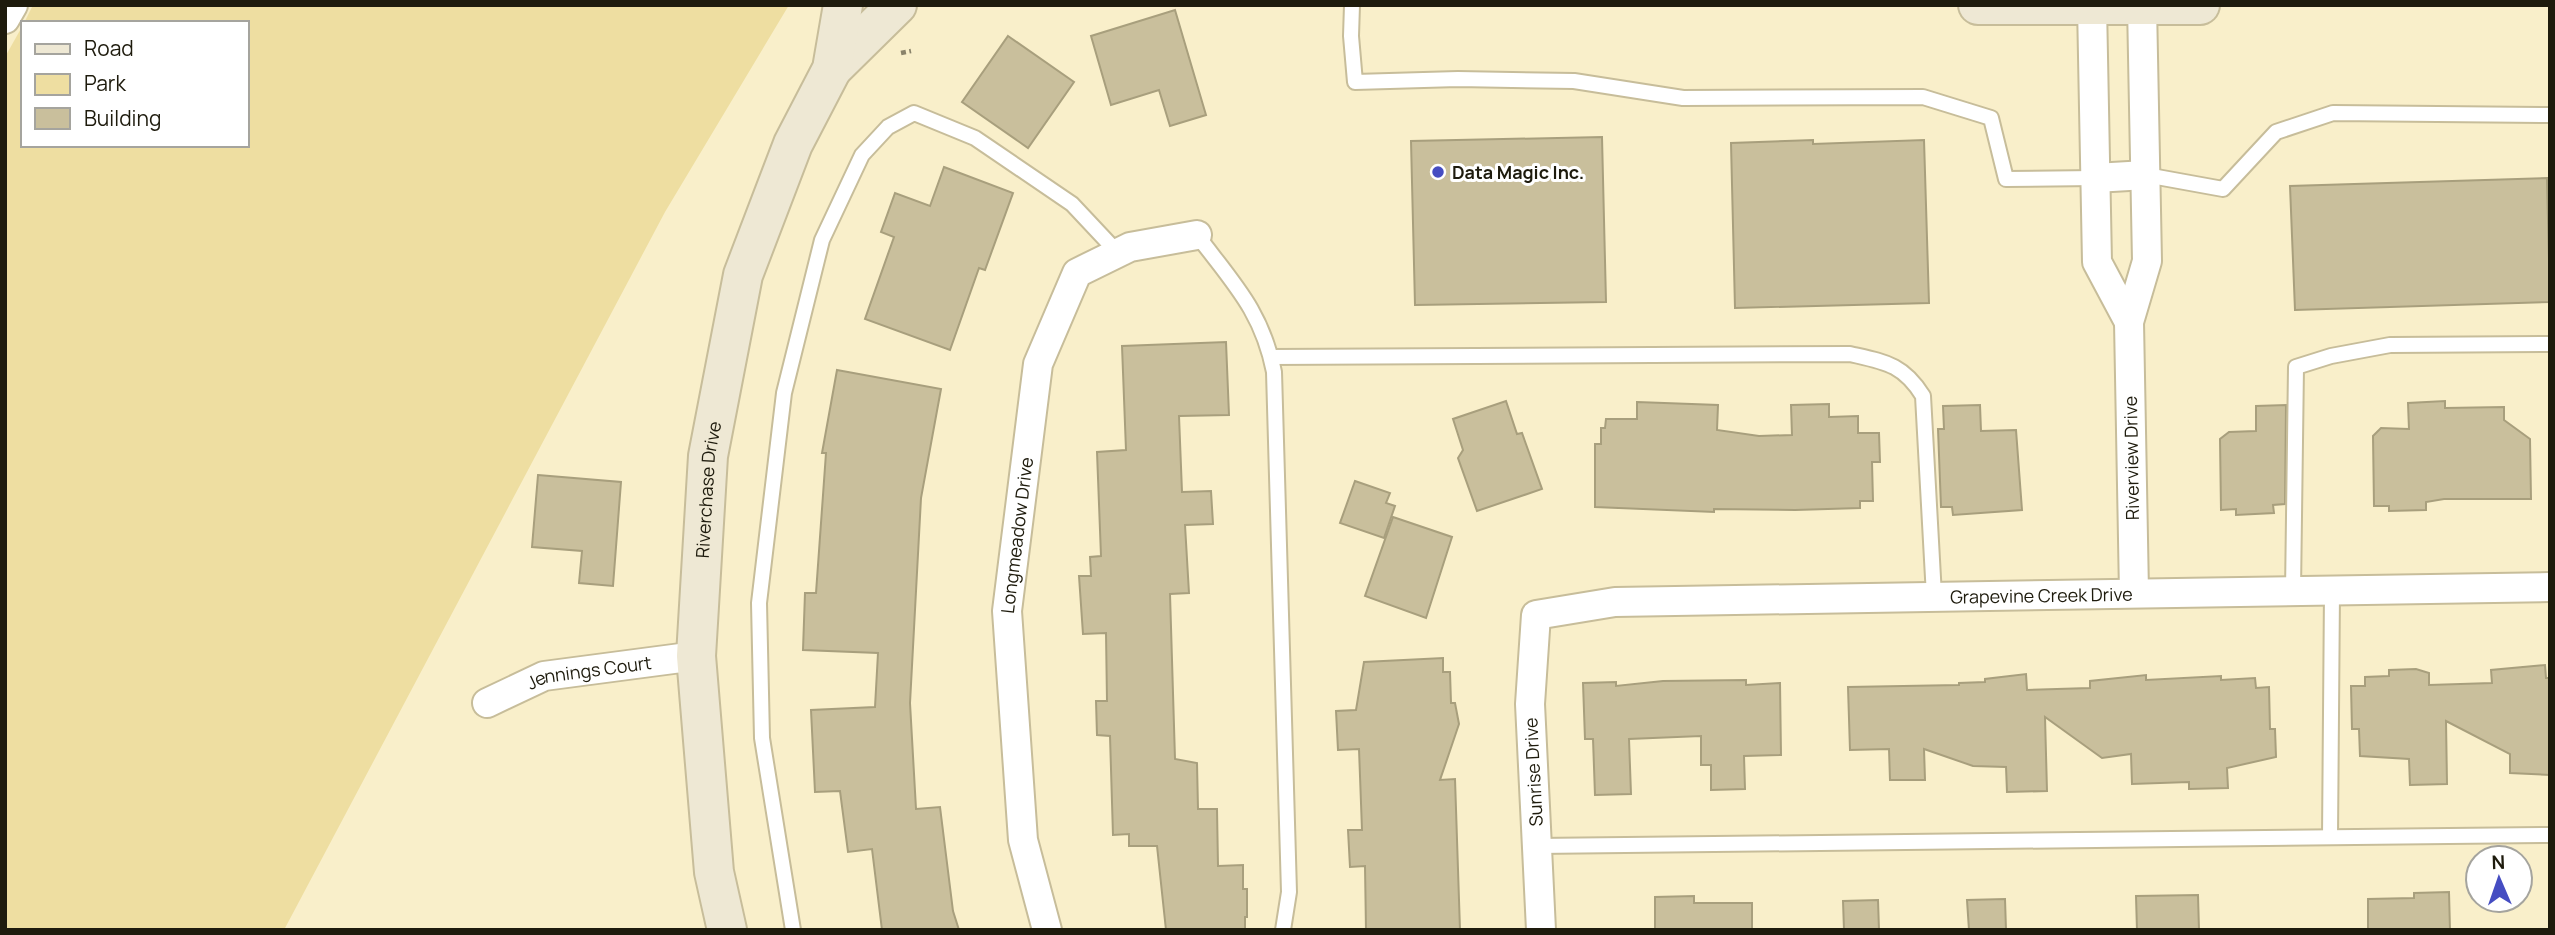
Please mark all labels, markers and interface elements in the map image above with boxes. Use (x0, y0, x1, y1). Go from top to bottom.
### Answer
legend (21, 21, 248, 147)
text: Road (84, 34, 134, 62)
text: Park (84, 69, 126, 97)
text: Building (84, 104, 161, 132)
place label: Data Magic Inc. (1452, 160, 1584, 184)
marker: Data Magic Inc. (1430, 164, 1446, 180)
street label: Riverview Drive (2118, 396, 2144, 520)
street label: Riverchase Drive (690, 419, 726, 559)
street label: Longmeadow Drive (995, 456, 1038, 615)
street label: Grapevine Creek Drive (1950, 582, 2133, 609)
street label: Jennings Court (522, 650, 653, 695)
street label: Sunrise Drive (1518, 717, 1548, 827)
north arrow (2464, 844, 2534, 914)
text: N (2491, 849, 2506, 875)

